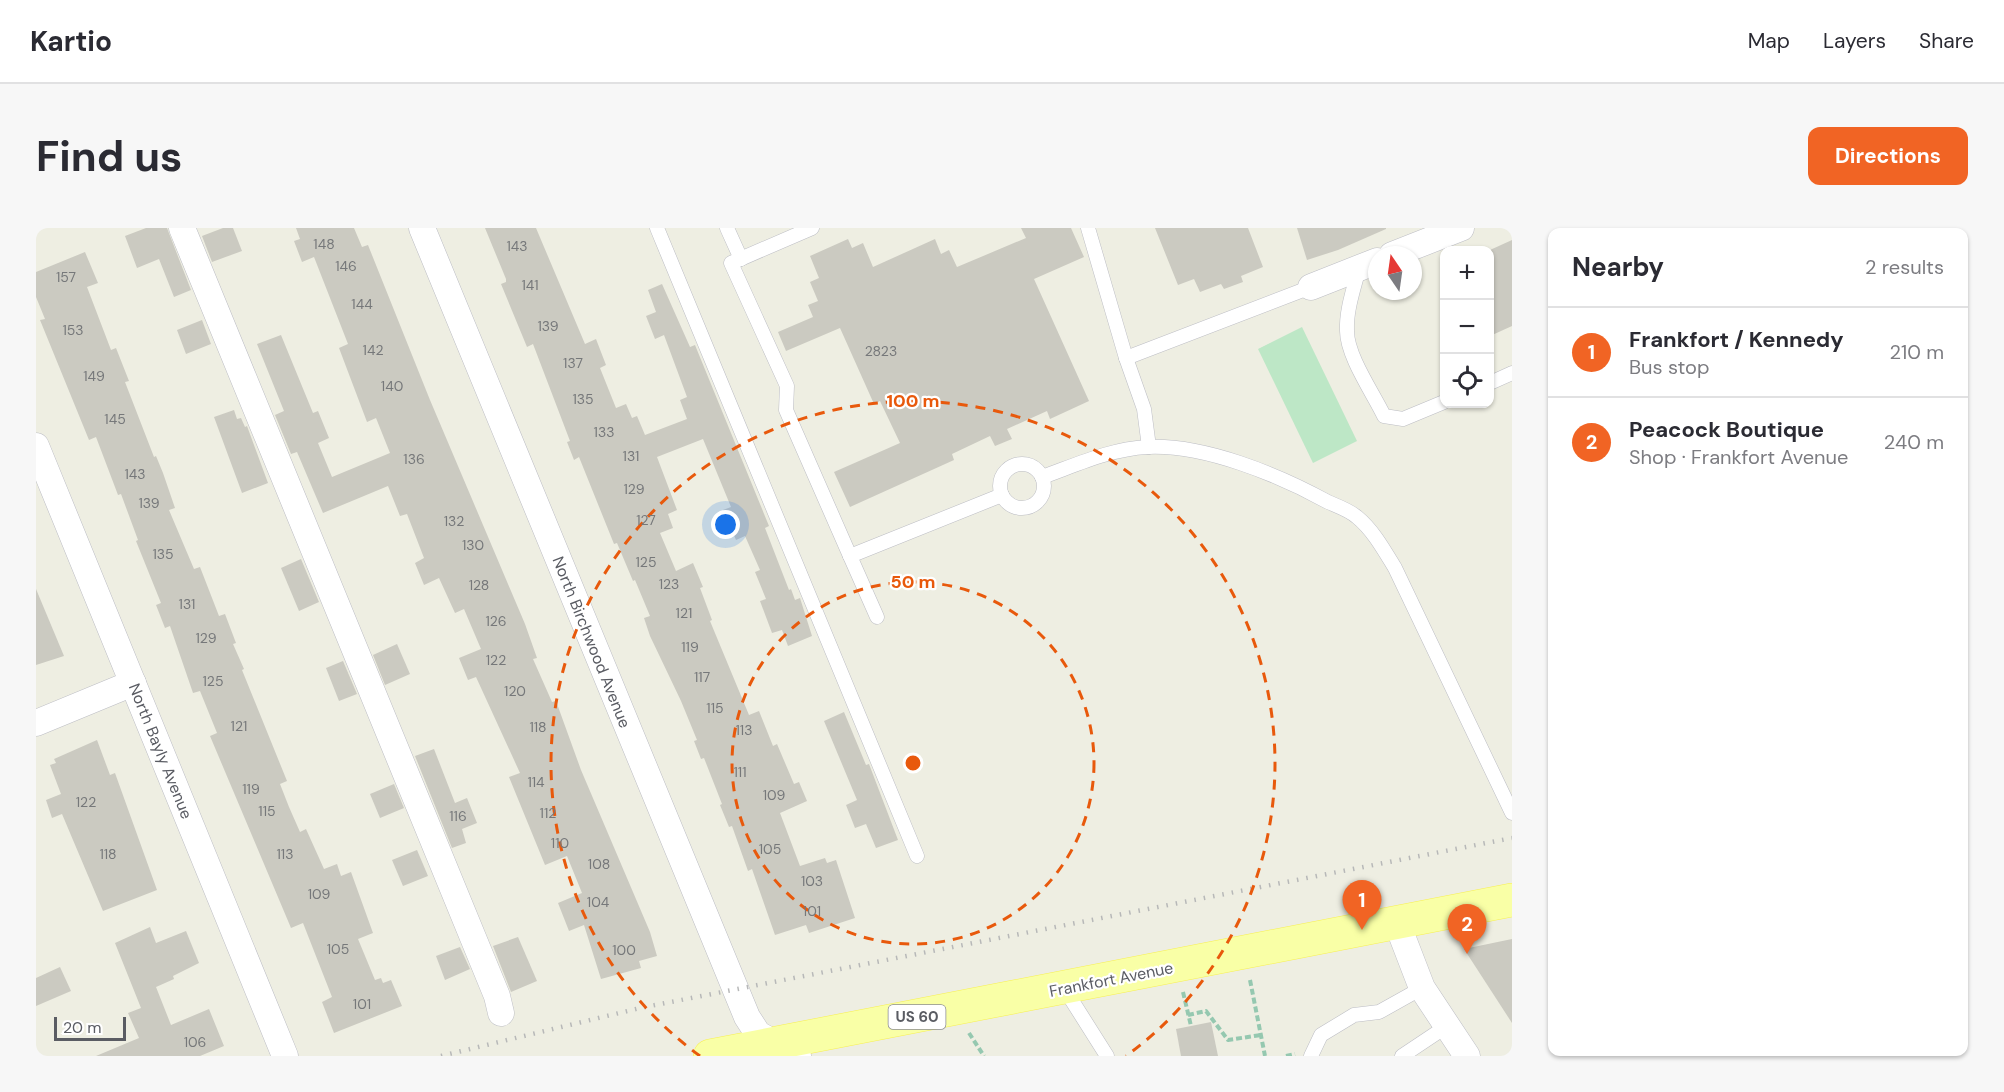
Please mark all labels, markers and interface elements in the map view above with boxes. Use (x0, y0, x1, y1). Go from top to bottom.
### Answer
text: Kartio (30, 23, 112, 60)
text: Map (1748, 27, 1790, 55)
text: Layers (1823, 27, 1886, 55)
text: Share (1919, 27, 1974, 55)
button: Directions (1808, 127, 1968, 185)
text: Find us (36, 129, 182, 184)
house number: 148 (313, 235, 335, 253)
house number: 143 (506, 237, 528, 255)
north arrow (1368, 246, 1422, 300)
map controls (1440, 246, 1494, 408)
button: + (1440, 246, 1494, 300)
text: Nearby (1572, 250, 1664, 284)
text: 2 results (1865, 254, 1944, 280)
house number: 146 (335, 257, 357, 275)
house number: 157 (56, 268, 76, 286)
house number: 141 (521, 276, 539, 294)
house number: 144 (351, 295, 373, 313)
button: − (1440, 300, 1494, 354)
house number: 139 (537, 317, 559, 335)
house number: 153 (62, 321, 84, 339)
text: Frankfort / Kennedy (1629, 325, 1844, 354)
text: 1 (1588, 339, 1595, 365)
text: 210 m (1889, 339, 1944, 365)
house number: 142 (363, 341, 383, 359)
house number: 2823 (865, 342, 897, 360)
house number: 137 (563, 354, 583, 372)
button: locate (1440, 354, 1494, 408)
text: Bus stop (1629, 354, 1709, 380)
house number: 149 (83, 367, 105, 385)
house number: 140 (381, 377, 403, 395)
text: 100 m (886, 389, 940, 413)
house number: 135 (572, 390, 594, 408)
house number: 145 (104, 410, 126, 428)
text: Peacock Boutique (1629, 415, 1824, 444)
house number: 133 (594, 423, 614, 441)
text: 2 (1586, 429, 1597, 455)
text: 240 m (1884, 429, 1944, 455)
text: Shop · Frankfort Avenue (1629, 444, 1848, 470)
house number: 131 (623, 447, 639, 465)
house number: 136 (403, 450, 425, 468)
house number: 143 (124, 465, 146, 483)
house number: 129 (623, 480, 645, 498)
house number: 139 (138, 494, 160, 512)
your location (711, 510, 740, 539)
house number: 127 (636, 511, 656, 529)
house number: 132 (444, 512, 464, 530)
house number: 130 (462, 536, 484, 554)
house number: 135 (152, 545, 174, 563)
street label: North Birchwood Avenue (547, 553, 636, 731)
house number: 125 (636, 553, 656, 571)
text: 50 m (890, 570, 936, 594)
house number: 123 (659, 575, 679, 593)
house number: 128 (469, 576, 489, 594)
house number: 131 (179, 595, 195, 613)
house number: 121 (676, 604, 692, 622)
house number: 126 (485, 612, 507, 630)
house number: 129 (195, 629, 217, 647)
house number: 119 (681, 638, 699, 656)
house number: 122 (486, 651, 506, 669)
house number: 117 (694, 668, 710, 686)
house number: 125 (203, 672, 223, 690)
street label: North Bayly Avenue (124, 680, 197, 822)
house number: 120 (504, 682, 526, 700)
house number: 115 (706, 699, 724, 717)
house number: 121 (231, 717, 247, 735)
house number: 118 (529, 718, 547, 736)
house number: 113 (735, 721, 753, 739)
centre of rings (903, 753, 923, 773)
house number: 111 (733, 763, 747, 781)
house number: 114 (527, 773, 545, 791)
house number: 119 (242, 780, 260, 798)
house number: 109 (763, 786, 786, 804)
house number: 122 (76, 793, 96, 811)
house number: 115 (258, 802, 276, 820)
house number: 112 (540, 804, 556, 822)
house number: 116 (449, 807, 467, 825)
house number: 110 (551, 834, 569, 852)
house number: 105 (759, 840, 781, 858)
house number: 118 (99, 845, 117, 863)
house number: 113 (276, 845, 294, 863)
house number: 108 (588, 855, 610, 873)
house number: 103 (801, 872, 823, 890)
pin: 1 (1342, 880, 1382, 930)
house number: 109 (308, 885, 331, 903)
house number: 104 (587, 893, 610, 911)
house number: 101 (803, 902, 821, 920)
pin: 2 (1448, 904, 1486, 954)
house number: 105 (327, 940, 349, 958)
house number: 100 (612, 941, 636, 959)
street label: Frankfort Avenue (1047, 957, 1175, 1002)
house number: 101 (353, 995, 371, 1013)
road number: US 60 (888, 1005, 946, 1029)
scale bar (54, 1014, 126, 1042)
text: 20 m (63, 1017, 102, 1038)
house number: 106 (184, 1033, 206, 1051)

